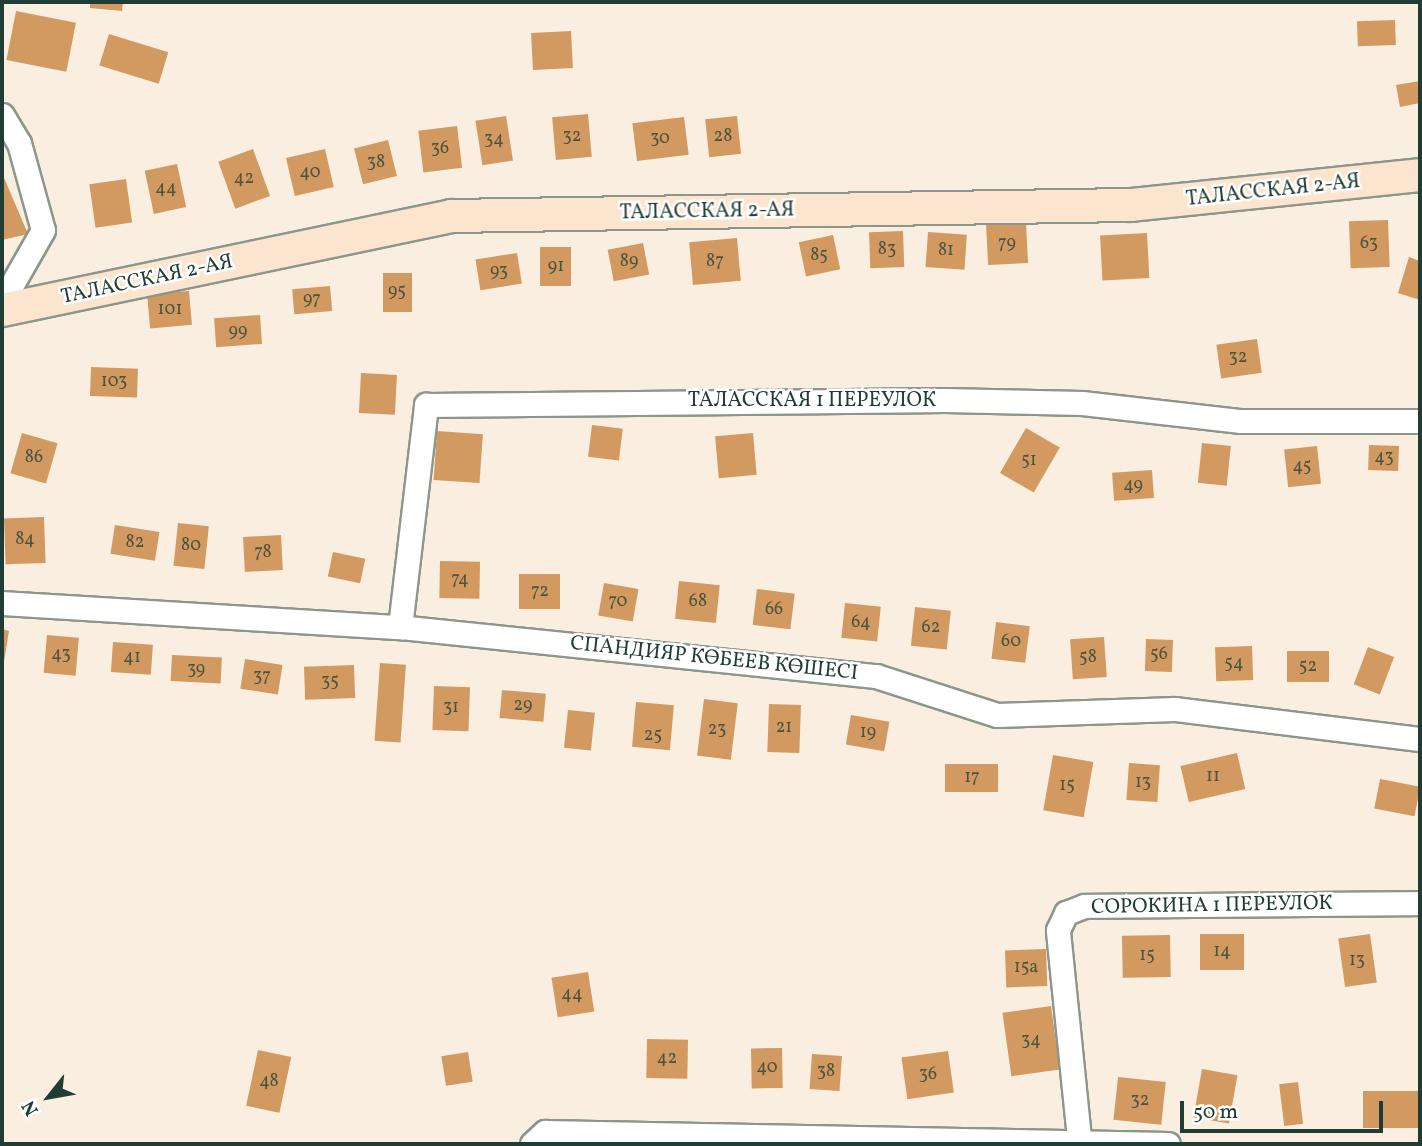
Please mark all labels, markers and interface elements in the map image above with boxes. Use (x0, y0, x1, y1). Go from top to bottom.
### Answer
house number: 32 (563, 126, 581, 148)
house number: 28 (714, 126, 732, 148)
house number: 30 (650, 128, 670, 150)
house number: 34 (484, 129, 504, 151)
house number: 36 (431, 138, 449, 160)
house number: 38 (367, 152, 385, 174)
house number: 40 (299, 162, 321, 184)
house number: 42 (234, 168, 254, 190)
street label: ТАЛАССКАЯ 2-АЯ (1185, 169, 1361, 213)
house number: 44 (155, 178, 177, 200)
street label: ТАЛАССКАЯ 2-АЯ (619, 198, 795, 226)
house number: 79 (998, 233, 1016, 255)
house number: 63 (1360, 233, 1378, 255)
house number: 83 (878, 239, 896, 261)
house number: 81 (938, 240, 954, 262)
house number: 85 (810, 245, 828, 267)
street label: ТАЛАССКАЯ 2-АЯ (59, 249, 235, 311)
house number: 89 (620, 251, 638, 273)
house number: 87 (706, 251, 724, 273)
house number: 91 (548, 256, 564, 278)
house number: 93 (490, 261, 508, 283)
house number: 95 (388, 281, 406, 303)
house number: 97 (303, 289, 321, 311)
house number: 101 (158, 299, 182, 321)
house number: 99 (229, 321, 247, 343)
house number: 32 (1229, 347, 1247, 369)
house number: 103 (101, 371, 127, 393)
street label: ТАЛАССКАЯ 1 ПЕРЕУЛОК (688, 388, 936, 414)
house number: 86 (25, 447, 43, 469)
house number: 43 (1374, 447, 1394, 469)
house number: 51 (1021, 450, 1037, 472)
house number: 45 (1293, 456, 1311, 478)
house number: 49 (1123, 475, 1143, 497)
house number: 84 (15, 529, 35, 551)
house number: 82 (126, 532, 144, 554)
house number: 80 (181, 535, 201, 557)
house number: 78 (254, 542, 272, 564)
house number: 74 (451, 569, 469, 591)
house number: 72 (531, 581, 549, 603)
house number: 70 (609, 591, 627, 613)
house number: 68 (689, 591, 707, 613)
house number: 66 (765, 599, 783, 621)
house number: 64 (851, 612, 871, 634)
house number: 62 (922, 617, 940, 639)
street label: СПАНДИЯР КӨБЕЕВ КӨШЕСІ (569, 631, 859, 687)
house number: 60 (1001, 631, 1021, 653)
house number: 43 (51, 644, 71, 666)
house number: 56 (1150, 644, 1168, 666)
house number: 41 (123, 647, 141, 669)
house number: 58 (1079, 647, 1097, 669)
house number: 54 (1224, 653, 1244, 675)
house number: 52 (1299, 656, 1317, 678)
house number: 39 (187, 659, 205, 681)
house number: 37 (253, 666, 271, 688)
house number: 35 (321, 671, 339, 693)
house number: 29 (514, 695, 532, 717)
house number: 31 (443, 697, 459, 719)
house number: 21 (776, 717, 792, 739)
house number: 23 (708, 719, 726, 741)
house number: 19 (860, 722, 876, 744)
house number: 25 (644, 725, 662, 747)
house number: 11 (1206, 766, 1220, 788)
house number: 17 (964, 767, 980, 789)
house number: 13 (1135, 772, 1151, 794)
house number: 15 (1059, 775, 1075, 797)
street label: СОРОКИНА 1 ПЕРЕУЛОК (1091, 891, 1333, 921)
house number: 14 (1213, 941, 1231, 963)
house number: 15 (1139, 945, 1155, 967)
house number: 13 (1349, 950, 1365, 972)
house number: 15а (1014, 957, 1038, 979)
house number: 44 (561, 984, 583, 1006)
house number: 34 (1021, 1030, 1041, 1052)
house number: 42 (657, 1048, 677, 1070)
house number: 40 (756, 1057, 778, 1079)
house number: 38 (817, 1061, 835, 1083)
north arrow (14, 1062, 84, 1132)
house number: 36 (919, 1064, 937, 1086)
house number: 48 (259, 1071, 279, 1093)
scale bar (1184, 1086, 1387, 1130)
house number: 32 (1131, 1090, 1149, 1112)
text: N (16, 1095, 46, 1120)
text: 50 m (1193, 1098, 1238, 1127)

